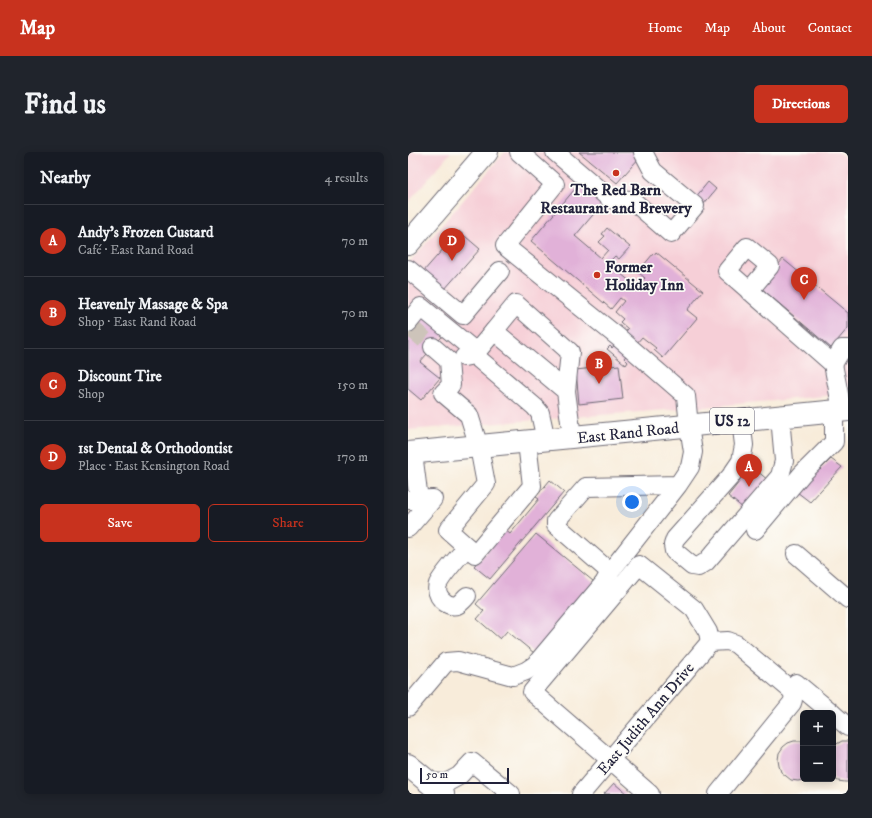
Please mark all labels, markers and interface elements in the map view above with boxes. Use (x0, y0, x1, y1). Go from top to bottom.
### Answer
text: Map (20, 17, 55, 40)
text: Home (648, 19, 682, 37)
text: Map (704, 19, 730, 37)
text: About (752, 19, 786, 37)
text: Contact (808, 19, 852, 37)
button: Directions (754, 85, 848, 123)
text: Find us (24, 87, 106, 122)
text: Nearby (40, 167, 90, 189)
marker: The Red Barn Restaurant and Brewery (611, 168, 621, 178)
text: 4 results (325, 170, 368, 186)
place label: The Red Barn Restaurant and Brewery (540, 180, 692, 218)
text: Andy's Frozen Custard (78, 223, 213, 242)
pin: D (439, 228, 465, 261)
text: A (49, 233, 57, 249)
text: 70 m (342, 233, 368, 249)
text: Café · East Rand Road (78, 242, 193, 258)
place label: Former Holiday Inn (605, 257, 685, 295)
pin: C (791, 267, 817, 300)
marker: Former Holiday Inn (592, 270, 602, 280)
text: Heavenly Massage & Spa (78, 295, 228, 314)
text: B (49, 305, 57, 321)
text: 70 m (342, 305, 368, 321)
text: Shop · East Rand Road (78, 314, 196, 330)
pin: B (586, 351, 612, 384)
text: Discount Tire (78, 367, 162, 386)
text: C (49, 377, 57, 393)
text: 150 m (337, 377, 368, 393)
text: Shop (78, 386, 104, 402)
road number: US 12 (710, 408, 754, 434)
street label: East Rand Road (576, 418, 680, 448)
text: 1st Dental & Orthodontist (78, 439, 232, 458)
text: D (48, 449, 58, 465)
text: 170 m (337, 449, 368, 465)
pin: A (736, 454, 762, 487)
text: Place · East Kensington Road (78, 458, 230, 474)
your location (622, 492, 642, 512)
button: Save (40, 504, 200, 542)
button: Share (208, 504, 368, 542)
street label: East Judith Ann Drive (593, 658, 699, 779)
map controls (800, 710, 836, 782)
button: + (800, 710, 836, 746)
button: − (800, 746, 836, 782)
scale bar (420, 766, 509, 785)
text: 50 m (426, 768, 448, 782)

